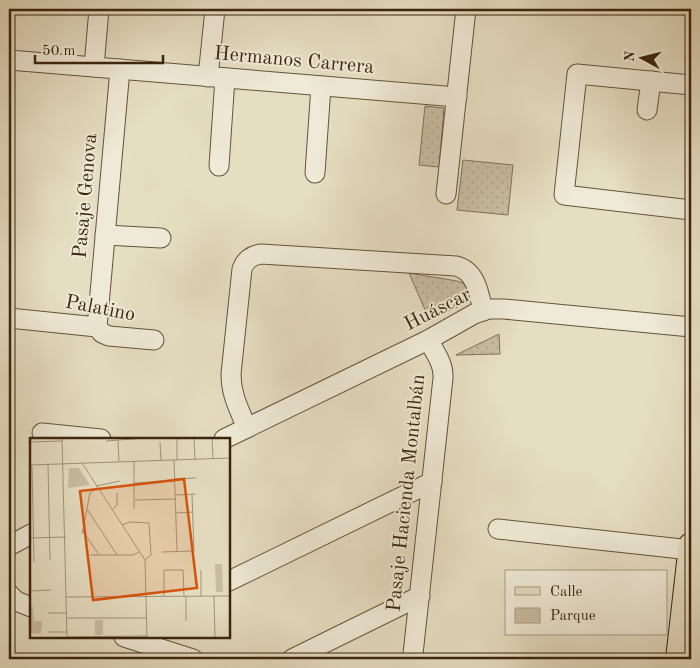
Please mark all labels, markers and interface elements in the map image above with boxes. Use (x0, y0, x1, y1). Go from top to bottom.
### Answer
scale bar (35, 32, 162, 64)
north arrow (618, 32, 668, 82)
text: 50 m (42, 44, 76, 59)
street label: Hermanos Carrera (213, 44, 375, 78)
text: N (622, 50, 638, 63)
street label: Pasaje Genova (71, 132, 101, 259)
street label: Huáscar (401, 285, 475, 335)
street label: Palatino (63, 292, 137, 326)
street label: Pasaje Hacienda Montalbán (385, 373, 429, 613)
inset map (30, 438, 230, 638)
legend (505, 570, 668, 636)
text: Calle (550, 585, 583, 600)
text: Parque (550, 609, 596, 624)

